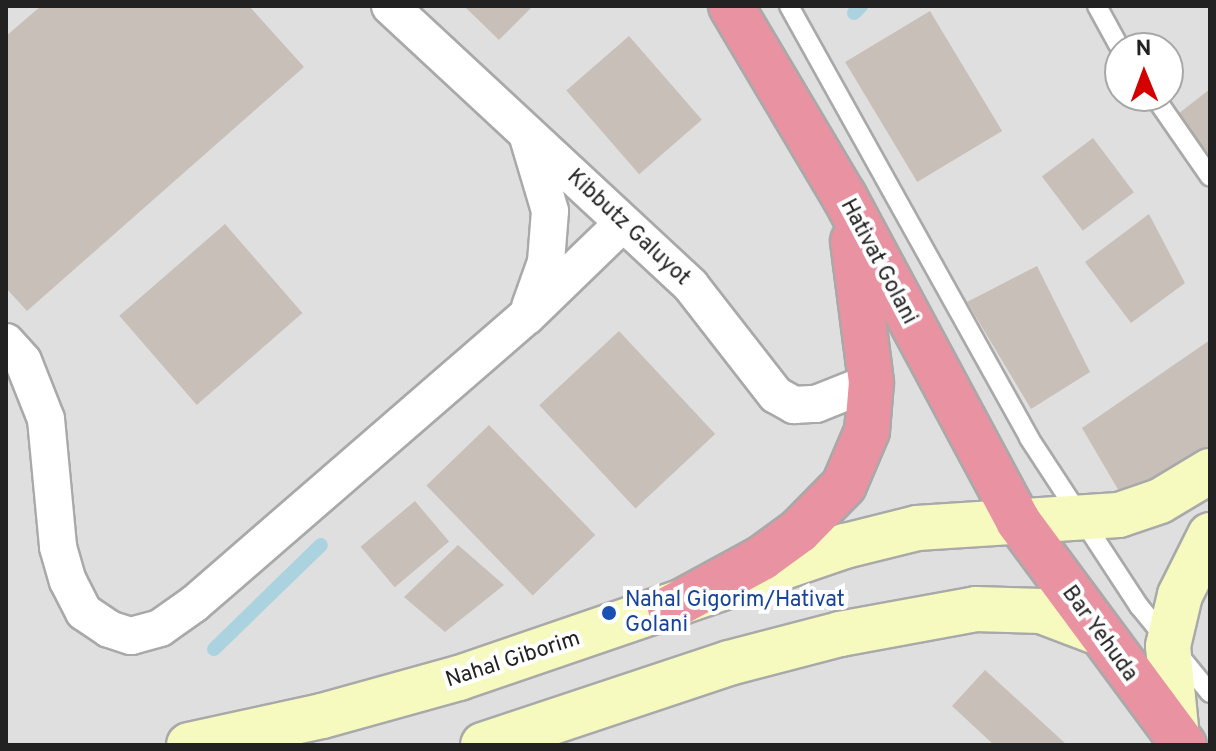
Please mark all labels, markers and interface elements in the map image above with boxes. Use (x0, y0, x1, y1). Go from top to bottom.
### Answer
north arrow (1104, 32, 1184, 112)
text: N (1135, 36, 1152, 63)
street label: Kibbutz Galuyot (561, 164, 695, 292)
street label: Hativat Golani (834, 195, 922, 329)
street label: Bar Yehuda (1055, 581, 1143, 687)
place label: Nahal Gigorim/Hativat Golani (625, 587, 845, 638)
marker: Nahal Gigorim/Hativat Golani (600, 604, 618, 622)
street label: Nahal Giborim (442, 626, 584, 694)

